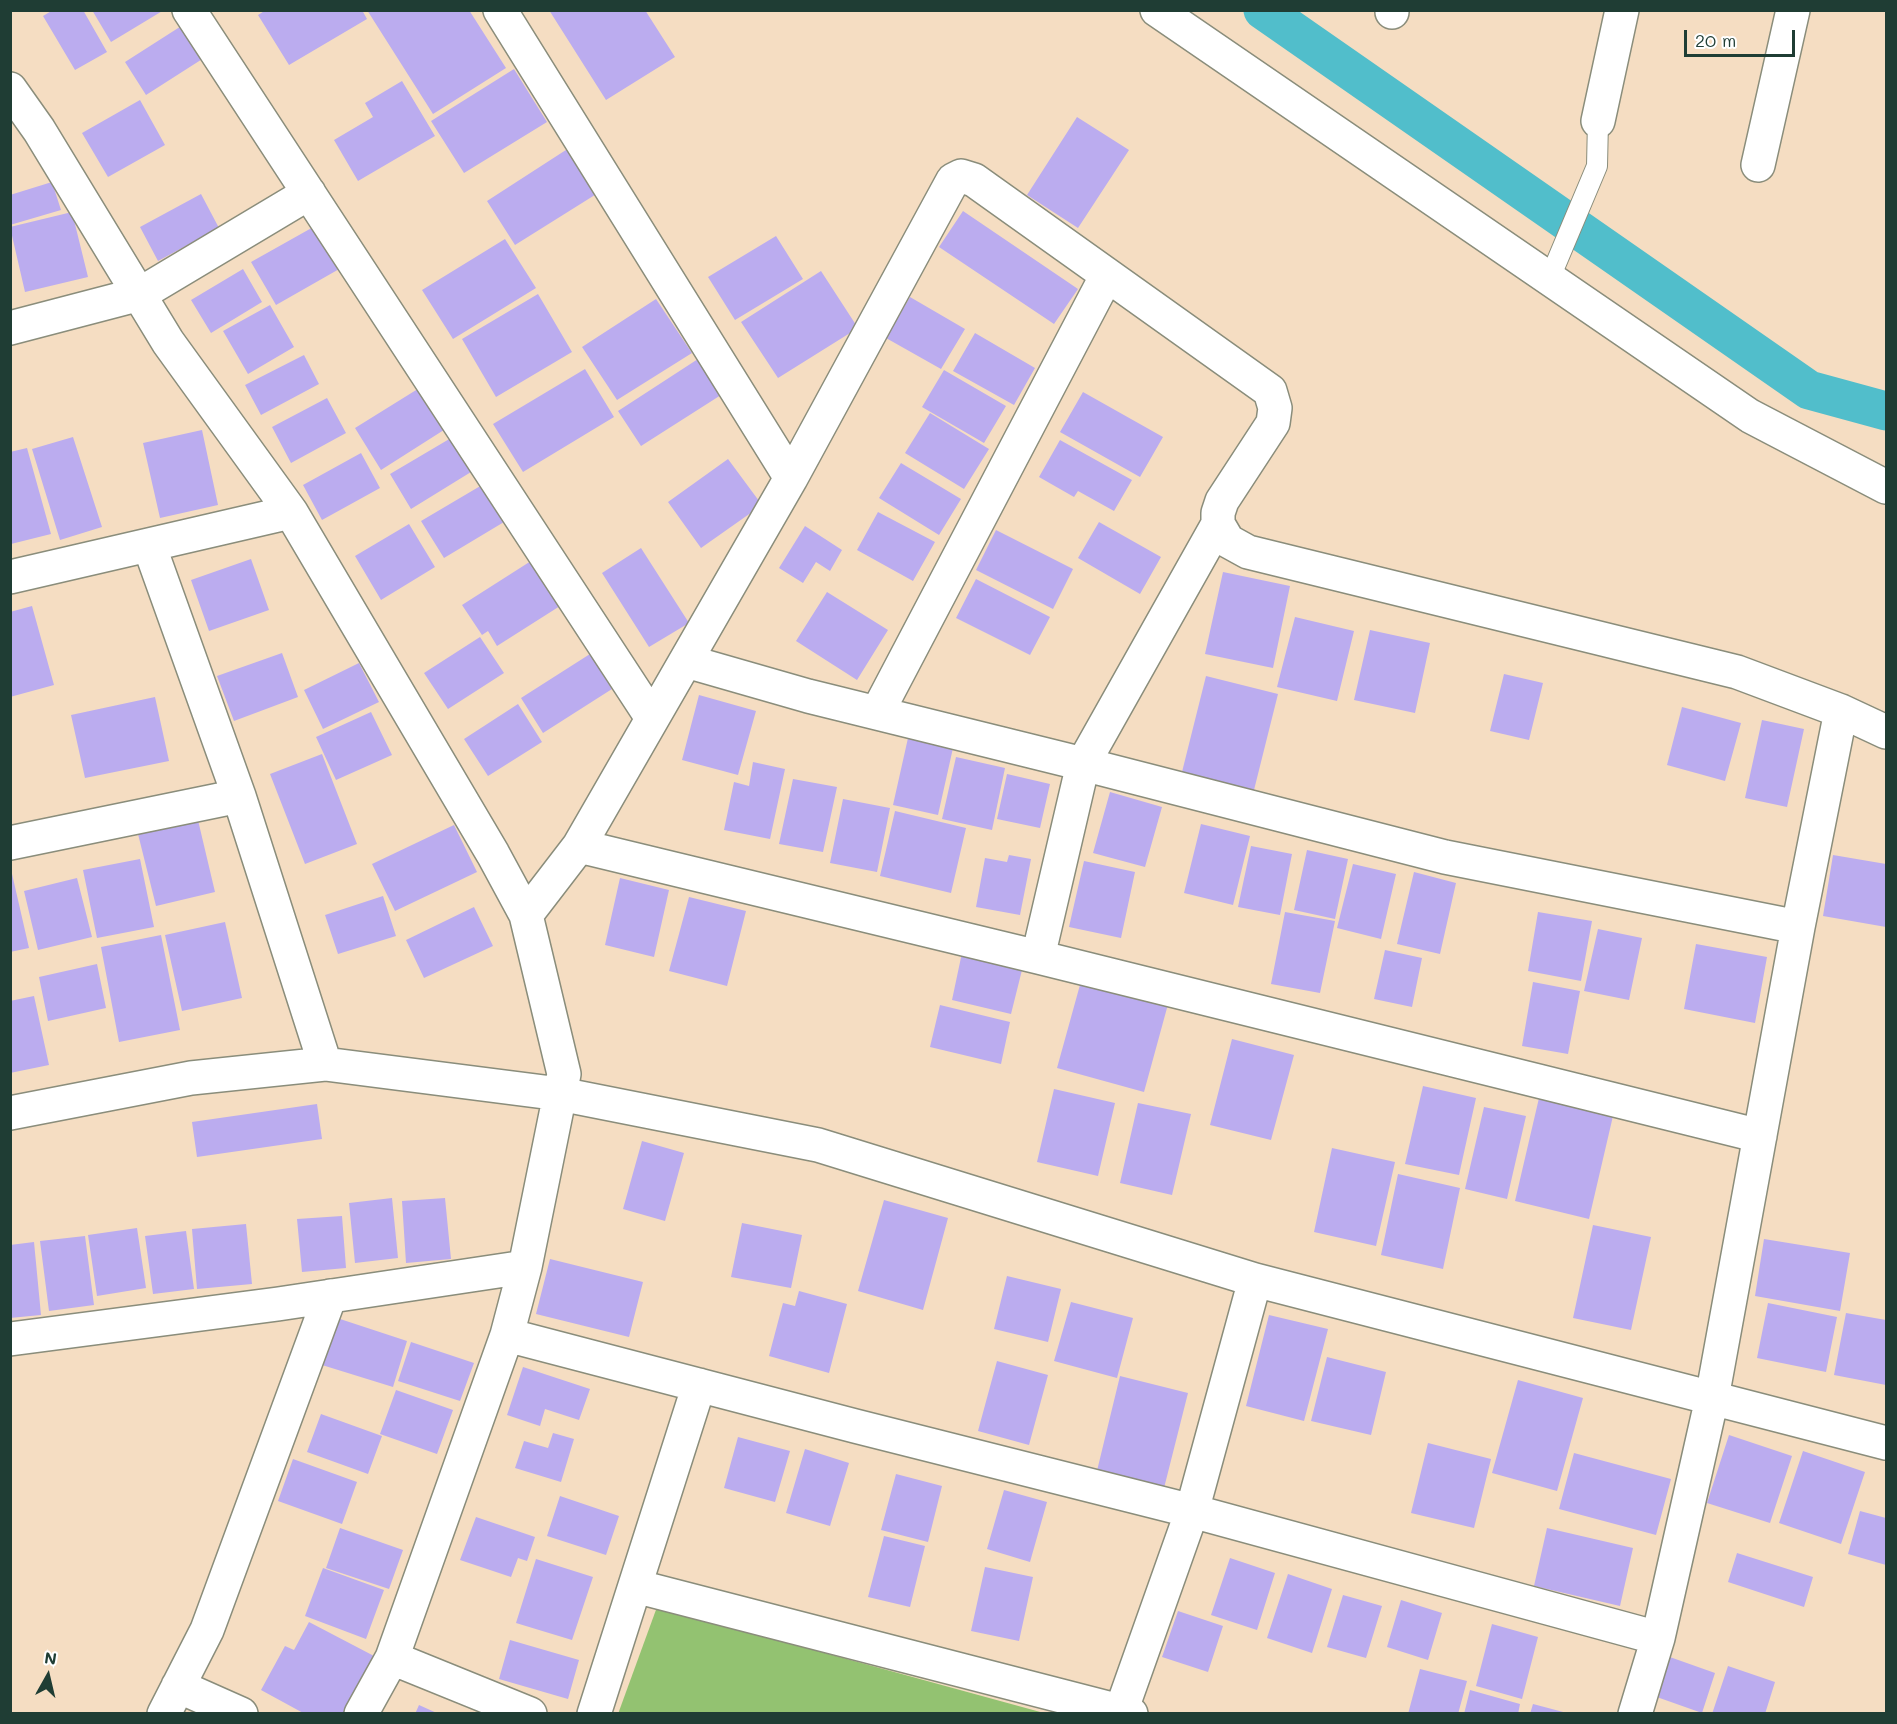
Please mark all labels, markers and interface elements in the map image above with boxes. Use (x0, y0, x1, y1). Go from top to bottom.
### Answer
scale bar (1687, 18, 1798, 56)
text: 20 m (1695, 28, 1736, 52)
north arrow (18, 1646, 78, 1706)
text: N (43, 1646, 58, 1669)

